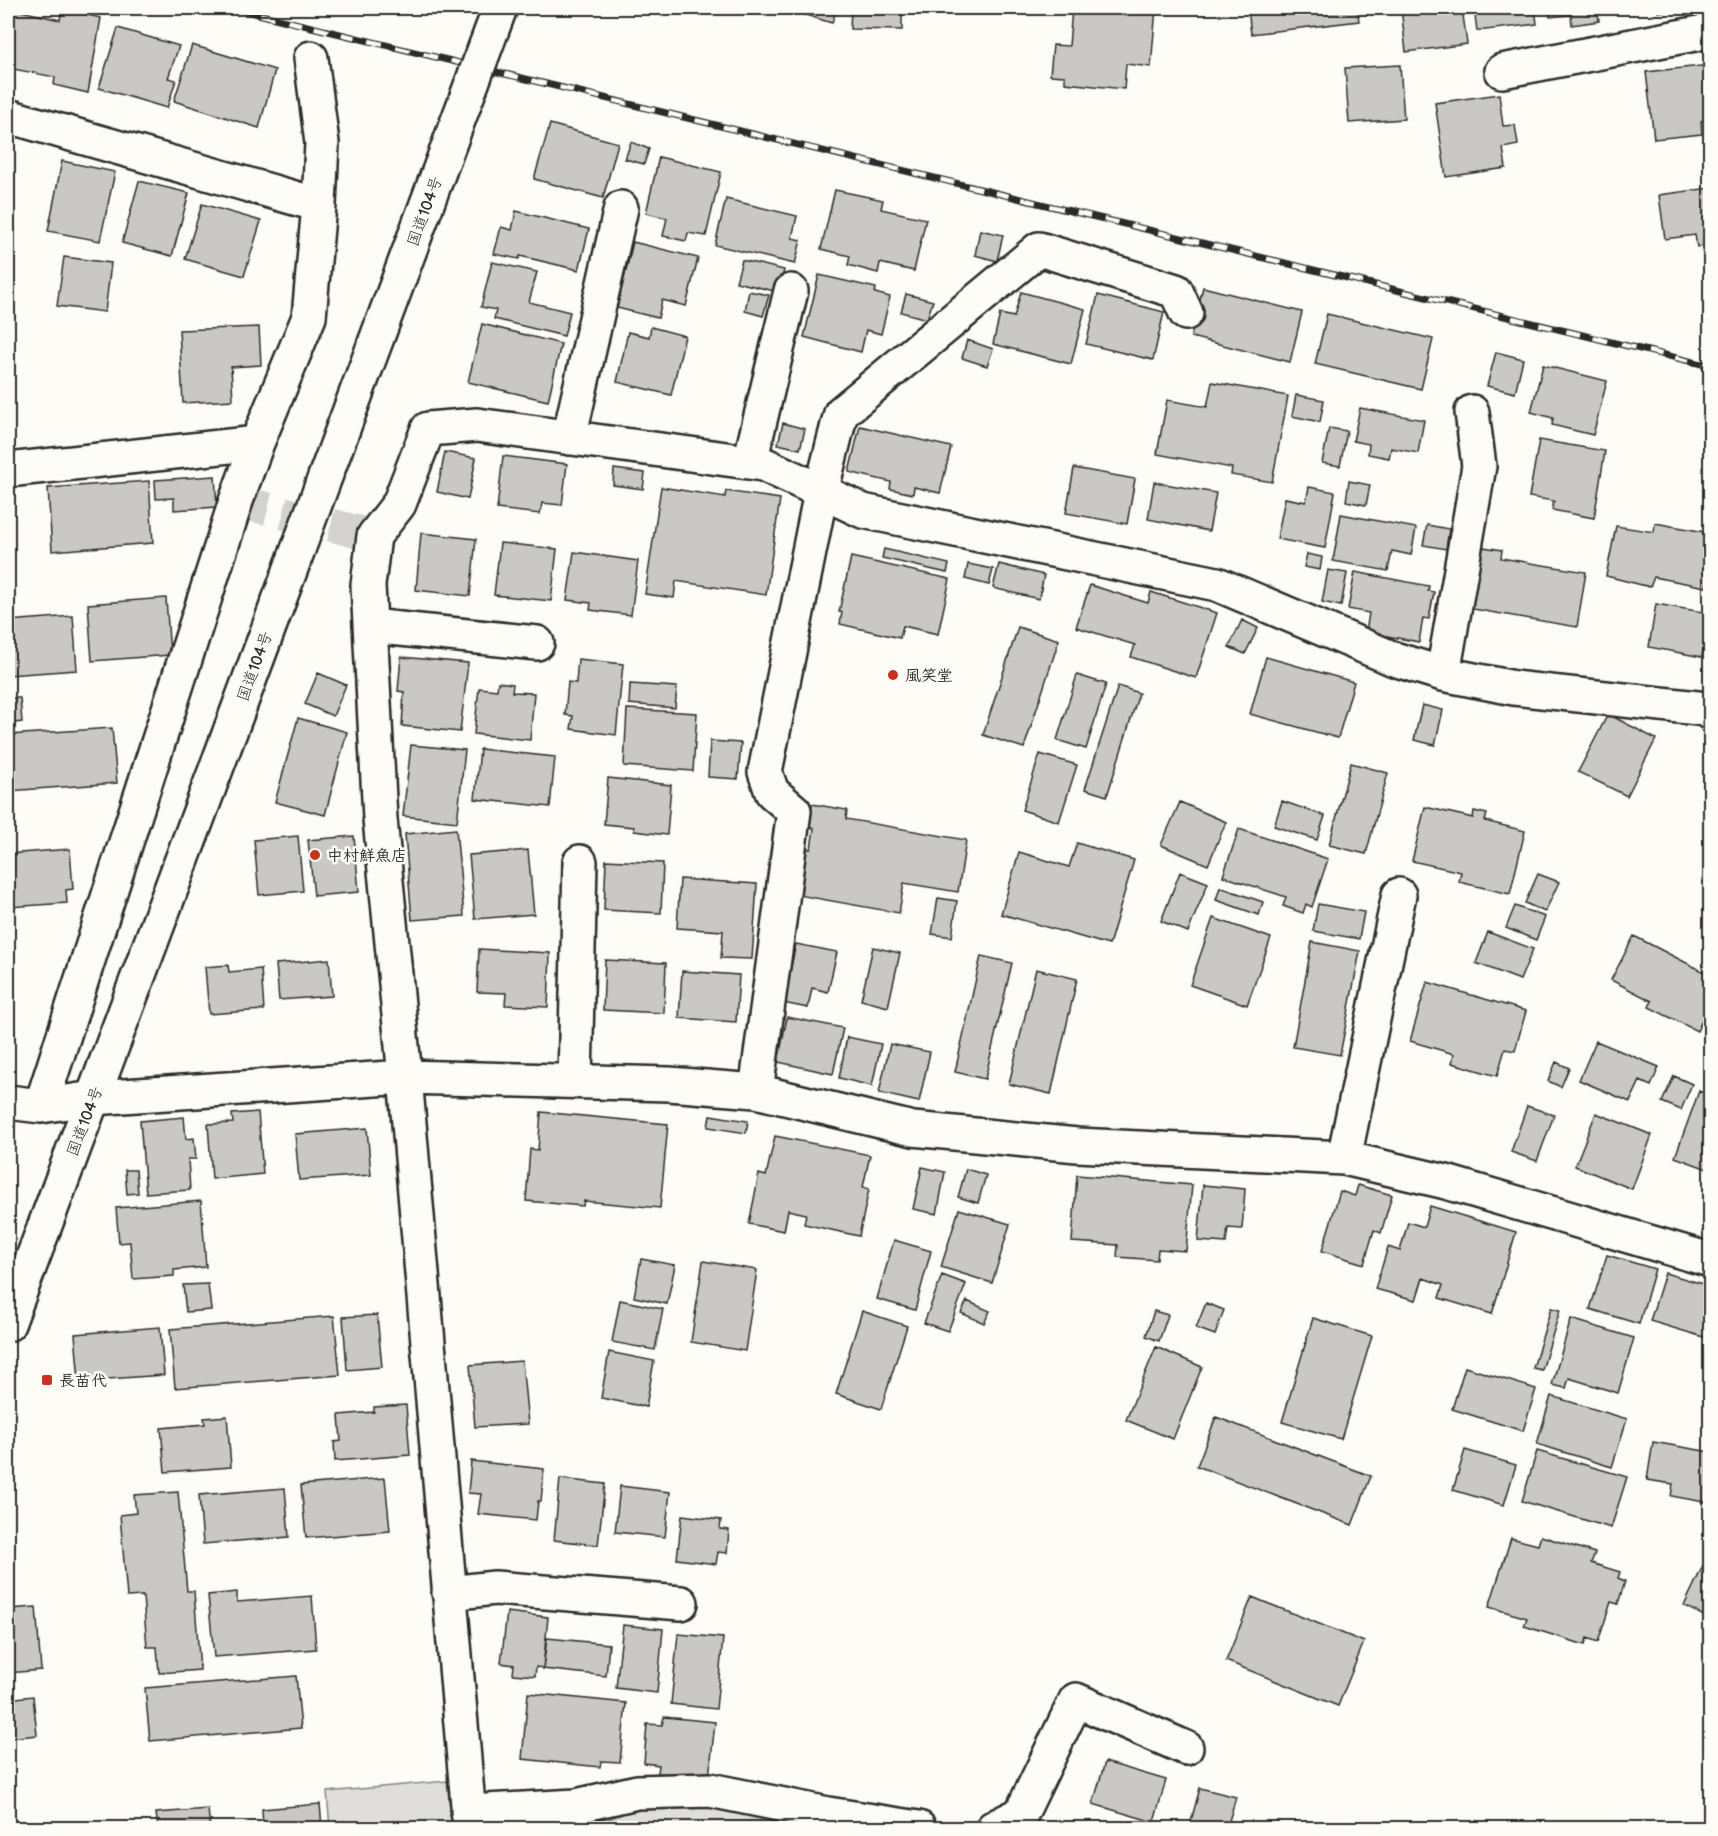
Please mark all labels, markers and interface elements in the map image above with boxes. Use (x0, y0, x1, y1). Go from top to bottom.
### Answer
street label: 国道104号 (404, 174, 447, 249)
street label: 国道104号 (234, 629, 277, 704)
place label: 風笑堂 (905, 667, 953, 686)
marker: 風笑堂 (886, 668, 900, 682)
place label: 中村鮮魚店 (327, 847, 407, 866)
marker: 中村鮮魚店 (308, 848, 322, 862)
street label: 国道104号 (63, 1084, 107, 1159)
place label: 長苗代 (59, 1372, 107, 1391)
marker: 長苗代 (40, 1373, 54, 1387)

